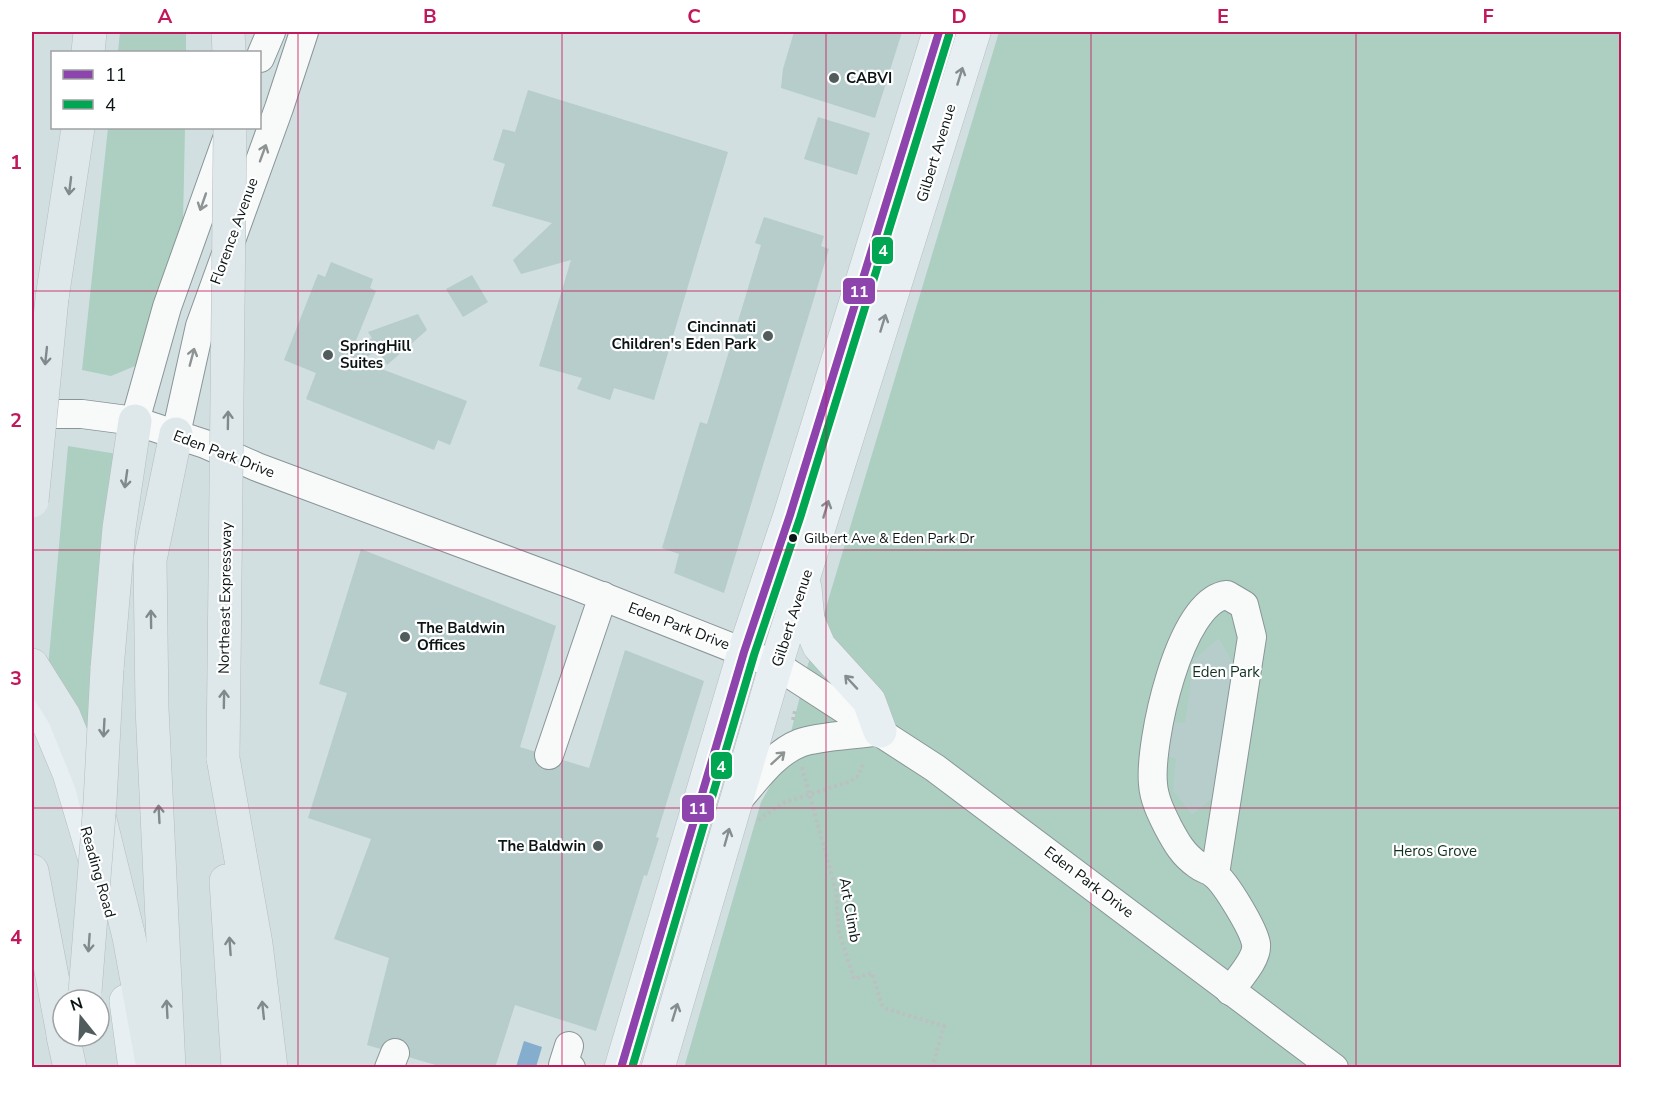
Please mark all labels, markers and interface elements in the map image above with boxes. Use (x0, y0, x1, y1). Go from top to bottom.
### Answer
text: A (158, 3, 173, 30)
text: B (423, 3, 437, 30)
text: C (687, 3, 701, 30)
text: D (951, 3, 967, 30)
text: E (1217, 3, 1229, 30)
text: F (1482, 3, 1494, 30)
legend (51, 51, 261, 129)
text: 11 (105, 63, 127, 87)
one-way arrow (955, 67, 966, 86)
place label: CABVI (846, 68, 892, 88)
marker: CABVI (827, 71, 841, 85)
text: 4 (105, 93, 116, 117)
street label: Gilbert Avenue (912, 102, 960, 204)
one-way arrow (258, 144, 269, 162)
text: 1 (10, 149, 22, 176)
one-way arrow (65, 175, 76, 195)
street label: Florence Avenue (205, 175, 263, 287)
one-way arrow (196, 192, 207, 211)
line badge: 4 (871, 236, 894, 265)
text: 4 (878, 240, 888, 262)
line badge: 11 (842, 277, 876, 305)
text: 11 (849, 281, 869, 303)
one-way arrow (878, 314, 889, 333)
place label: Cincinnati Children's Eden Park (611, 317, 757, 354)
marker: Cincinnati Children's Eden Park (761, 329, 775, 343)
place label: SpringHill Suites (340, 336, 411, 373)
one-way arrow (40, 346, 51, 366)
one-way arrow (187, 347, 199, 366)
marker: SpringHill Suites (321, 348, 335, 362)
text: 2 (10, 407, 22, 434)
one-way arrow (222, 411, 233, 431)
street label: Eden Park Drive (170, 425, 278, 483)
one-way arrow (121, 469, 132, 489)
one-way arrow (821, 500, 832, 519)
street label: Northeast Expressway (214, 522, 236, 674)
place label: Gilbert Ave & Eden Park Dr (804, 529, 975, 548)
marker: Gilbert Ave & Eden Park Dr (787, 532, 799, 544)
street label: Gilbert Avenue (767, 567, 817, 669)
street label: Eden Park Drive (625, 597, 733, 655)
one-way arrow (145, 610, 156, 630)
place label: The Baldwin Offices (417, 618, 505, 655)
marker: The Baldwin Offices (398, 630, 412, 644)
park label: Eden Park (1192, 662, 1260, 682)
text: 3 (10, 665, 22, 692)
one-way arrow (844, 674, 858, 689)
one-way arrow (218, 690, 230, 710)
one-way arrow (98, 717, 109, 737)
line badge: 4 (710, 751, 733, 780)
one-way arrow (770, 751, 785, 765)
text: 4 (716, 756, 726, 778)
line badge: 11 (681, 794, 715, 823)
text: 11 (688, 798, 708, 820)
one-way arrow (153, 805, 164, 825)
street label: Reading Road (75, 824, 121, 920)
one-way arrow (722, 828, 733, 847)
place label: The Baldwin (498, 836, 586, 856)
marker: The Baldwin (591, 839, 605, 853)
park label: Heros Grove (1393, 841, 1477, 861)
street label: Eden Park Drive (1040, 842, 1138, 922)
street label: Art Climb (834, 876, 866, 944)
text: 4 (10, 924, 22, 951)
one-way arrow (83, 933, 94, 953)
one-way arrow (225, 937, 236, 957)
north arrow (51, 988, 111, 1048)
text: N (68, 992, 86, 1017)
one-way arrow (161, 1000, 172, 1020)
one-way arrow (257, 1000, 268, 1020)
one-way arrow (670, 1003, 681, 1022)

